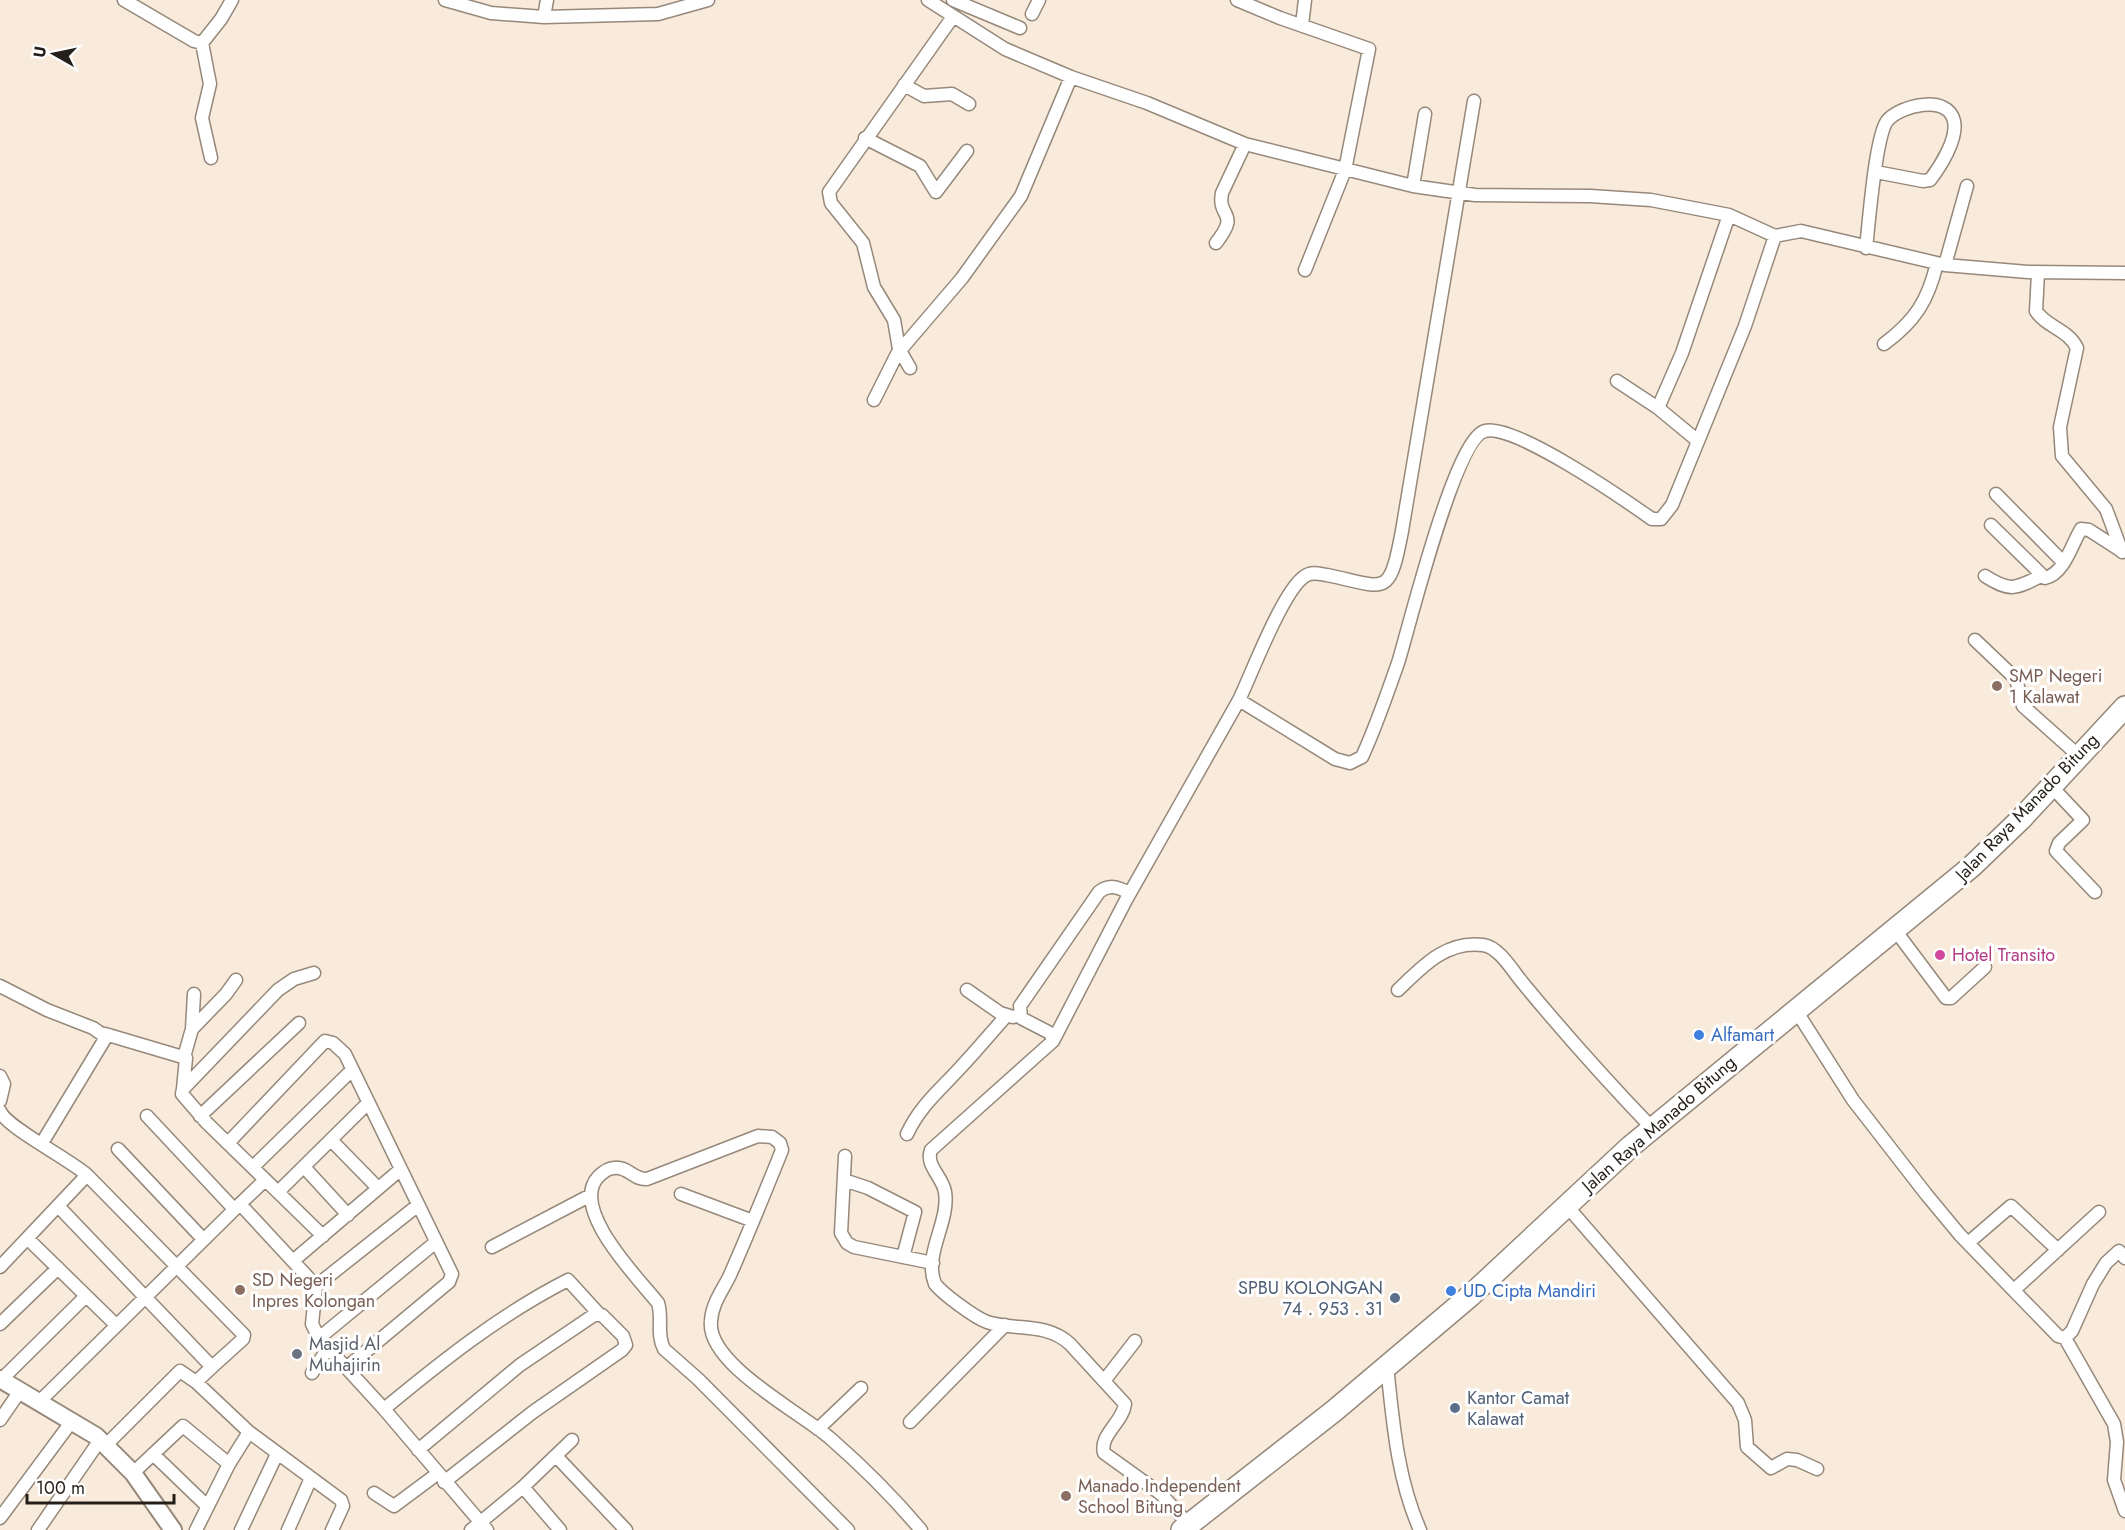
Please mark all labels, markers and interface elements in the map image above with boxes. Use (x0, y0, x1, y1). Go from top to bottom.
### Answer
north arrow (24, 24, 84, 84)
text: U (27, 44, 52, 59)
place label: SMP Negeri 1 Kalawat (2009, 663, 2102, 710)
marker: SMP Negeri 1 Kalawat (1990, 679, 2004, 693)
street label: Jalan Raya Manado Bitung (1948, 727, 2105, 888)
place label: Hotel Transito (1952, 942, 2055, 968)
marker: Hotel Transito (1933, 948, 1947, 962)
place label: Alfamart (1711, 1022, 1775, 1048)
marker: Alfamart (1692, 1028, 1706, 1042)
street label: Jalan Raya Manado Bitung (1575, 1050, 1742, 1200)
place label: SD Negeri Inpres Kolongan (252, 1267, 375, 1314)
place label: SPBU KOLONGAN 74 . 953 . 31 (1238, 1275, 1383, 1322)
place label: UD Cipta Mandiri (1463, 1278, 1596, 1304)
marker: SD Negeri Inpres Kolongan (233, 1283, 247, 1297)
marker: UD Cipta Mandiri (1444, 1284, 1458, 1298)
marker: SPBU KOLONGAN 74 . 953 . 31 (1388, 1291, 1402, 1305)
place label: Masjid Al Muhajirin (309, 1331, 381, 1378)
marker: Masjid Al Muhajirin (290, 1347, 304, 1361)
place label: Kantor Camat Kalawat (1467, 1385, 1570, 1432)
marker: Kantor Camat Kalawat (1448, 1401, 1462, 1415)
scale bar (27, 1467, 174, 1505)
place label: Manado Independent School Bitung (1078, 1473, 1241, 1520)
text: 100 m (36, 1475, 85, 1501)
marker: Manado Independent School Bitung (1059, 1489, 1073, 1503)

